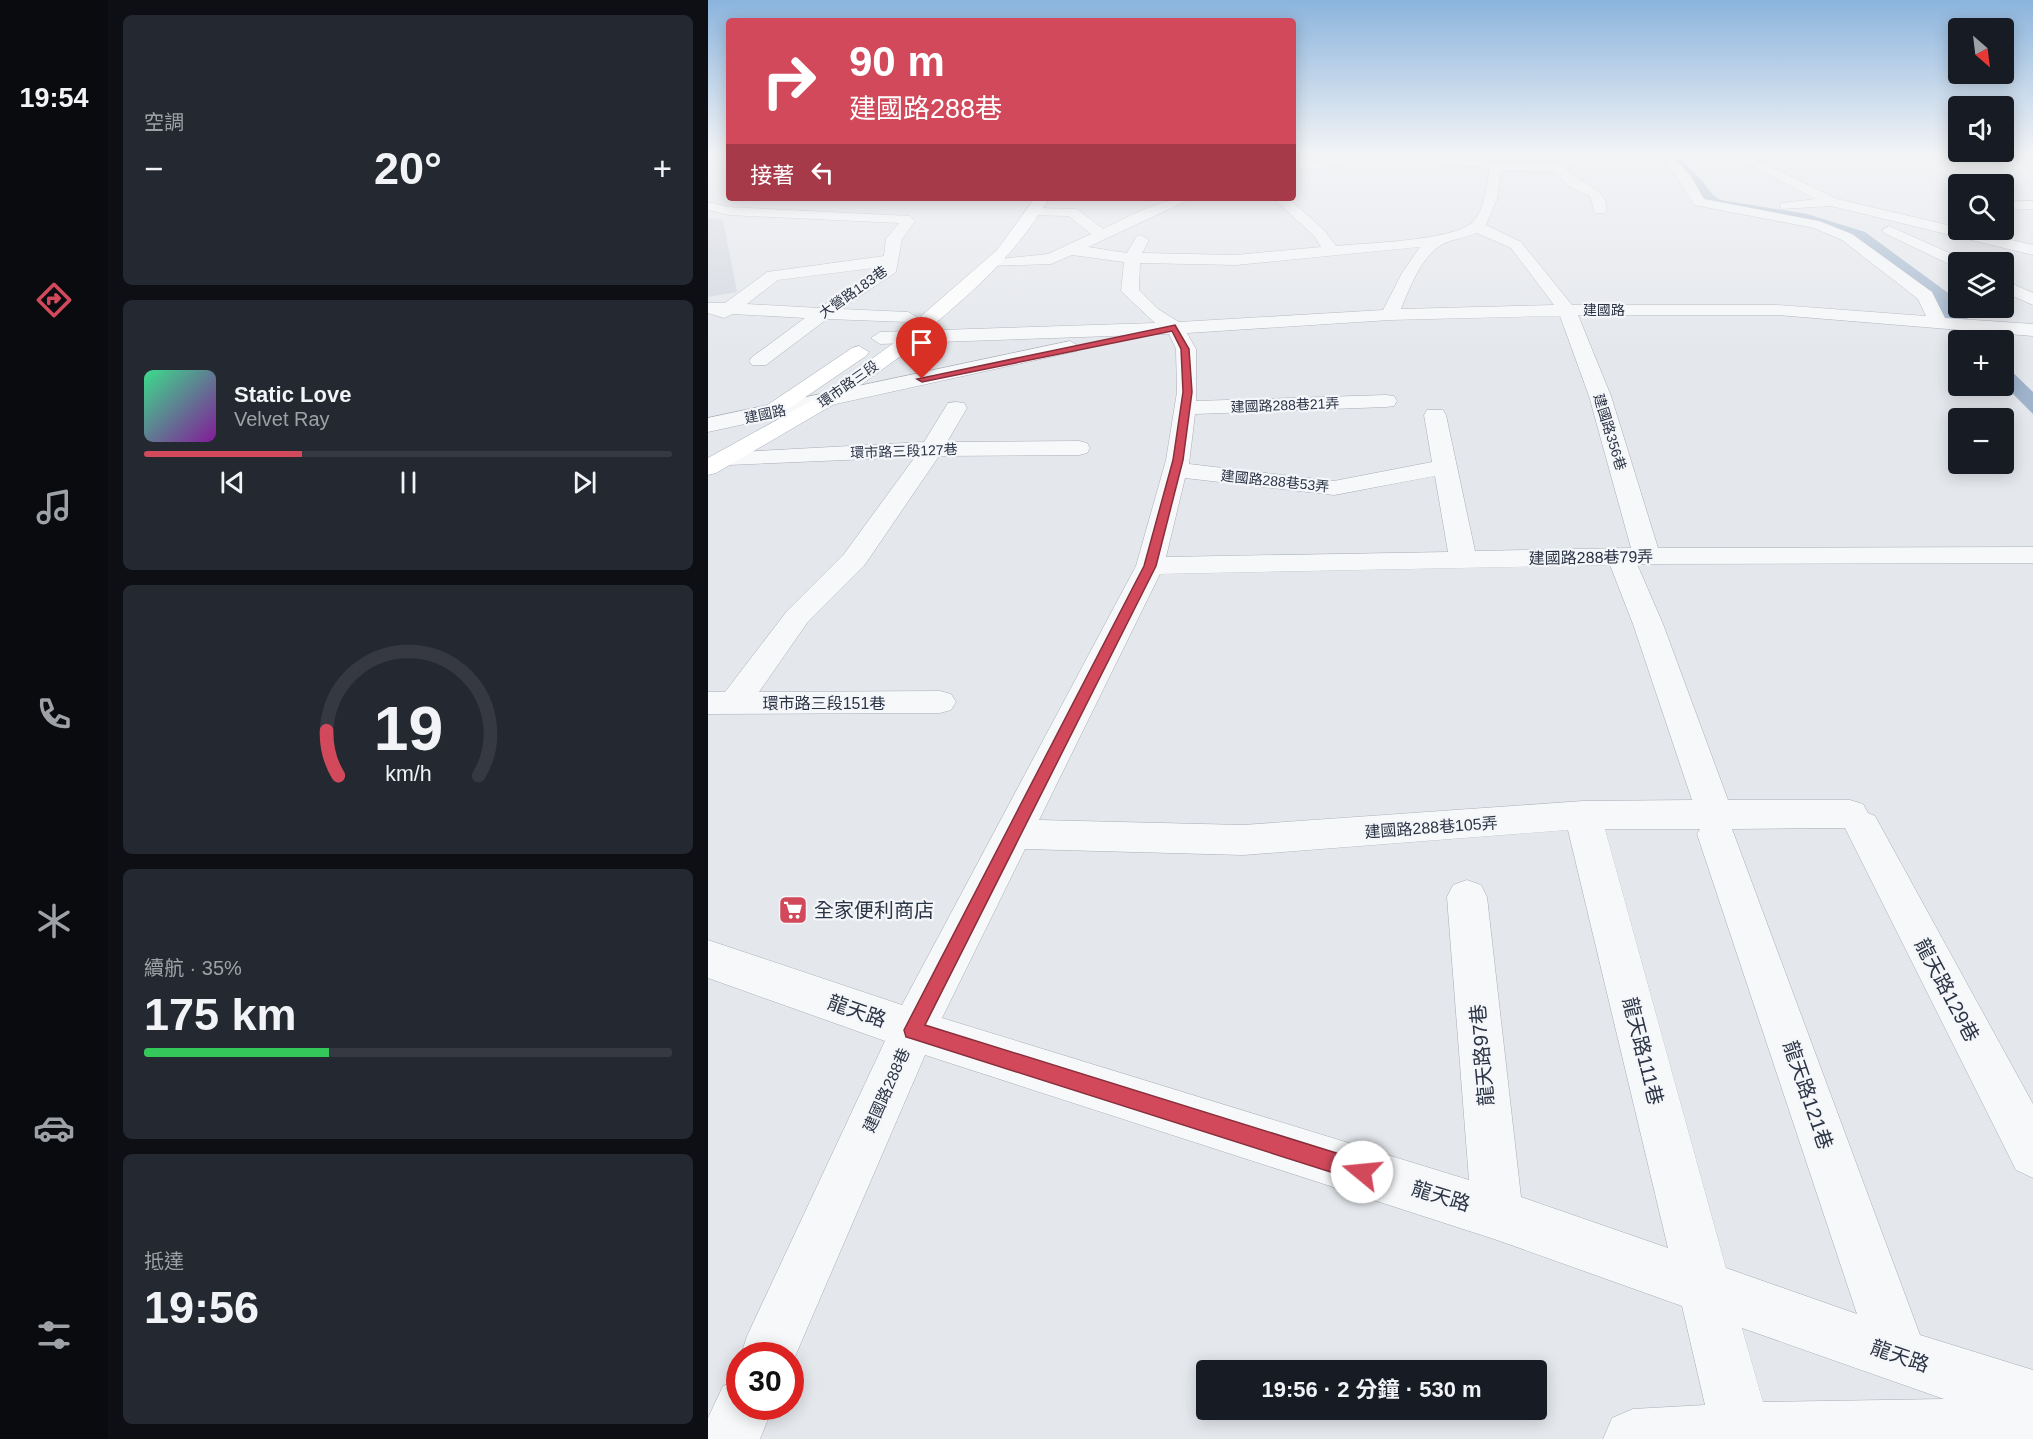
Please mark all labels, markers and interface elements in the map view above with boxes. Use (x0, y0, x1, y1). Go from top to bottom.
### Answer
north arrow (1948, 18, 2014, 84)
map controls (1948, 18, 2014, 474)
text: 90 m (849, 38, 945, 85)
icon: right (750, 42, 828, 120)
text: 19:54 (19, 83, 89, 113)
text: 建國路288巷 (849, 94, 1002, 124)
button: sound (1948, 96, 2014, 162)
text: 空調 (144, 111, 184, 133)
text: 20° (374, 143, 442, 194)
text: − (144, 150, 163, 187)
text: + (653, 150, 672, 187)
icon: left (806, 156, 839, 189)
text: 接著 (750, 163, 794, 188)
button: search (1948, 174, 2014, 240)
button: layers (1948, 252, 2014, 318)
street label: 大營路183巷 (816, 263, 890, 321)
icon: directions (33, 279, 75, 321)
street label: 建國路 (1583, 302, 1625, 318)
pin (896, 317, 947, 379)
icon: arrive (905, 326, 938, 359)
button: + (1948, 330, 2014, 396)
street label: 環市路三段 (815, 357, 881, 411)
text: Static Love (234, 382, 351, 407)
street label: 建國路356巷 (1591, 392, 1629, 472)
street label: 建國路288巷21弄 (1230, 395, 1340, 415)
street label: 建國路 (743, 402, 787, 426)
text: Velvet Ray (234, 408, 330, 430)
button: − (1948, 408, 2014, 474)
street label: 環市路三段127巷 (850, 441, 958, 461)
icon: previous (216, 466, 249, 499)
icon: pause (392, 466, 425, 499)
icon: next (568, 466, 601, 499)
street label: 建國路288巷53弄 (1220, 467, 1330, 495)
icon: music (33, 486, 75, 528)
street label: 建國路288巷79弄 (1529, 548, 1653, 567)
icon: phone (33, 693, 75, 735)
text: 19 (373, 695, 443, 764)
street label: 環市路三段151巷 (763, 695, 885, 712)
text: km/h (385, 763, 431, 787)
street label: 建國路288巷105弄 (1364, 814, 1498, 841)
supermarket icon: 全家便利商店 (777, 894, 809, 926)
place label: 全家便利商店 (814, 899, 934, 921)
icon: climate (33, 900, 75, 942)
street label: 龍天路129巷 (1911, 935, 1983, 1045)
text: 續航 · 35% (144, 957, 242, 979)
text: 175 km (144, 989, 297, 1040)
street label: 龍天路 (825, 991, 889, 1031)
street label: 龍天路111巷 (1619, 995, 1667, 1107)
street label: 龍天路97巷 (1467, 1003, 1497, 1107)
street label: 龍天路121巷 (1779, 1038, 1837, 1152)
street label: 建國路288巷 (860, 1045, 913, 1135)
icon: car (33, 1107, 75, 1149)
position arrow (1330, 1140, 1394, 1204)
street label: 龍天路 (1409, 1177, 1473, 1215)
text: 抵達 (144, 1250, 184, 1272)
text: 19:56 (144, 1282, 259, 1333)
icon: filters (33, 1314, 75, 1356)
street label: 龍天路 (1868, 1336, 1932, 1376)
speed limit sign: 30 (726, 1342, 804, 1420)
text: 19:56 · 2 分鐘 · 530 m (1261, 1377, 1482, 1402)

